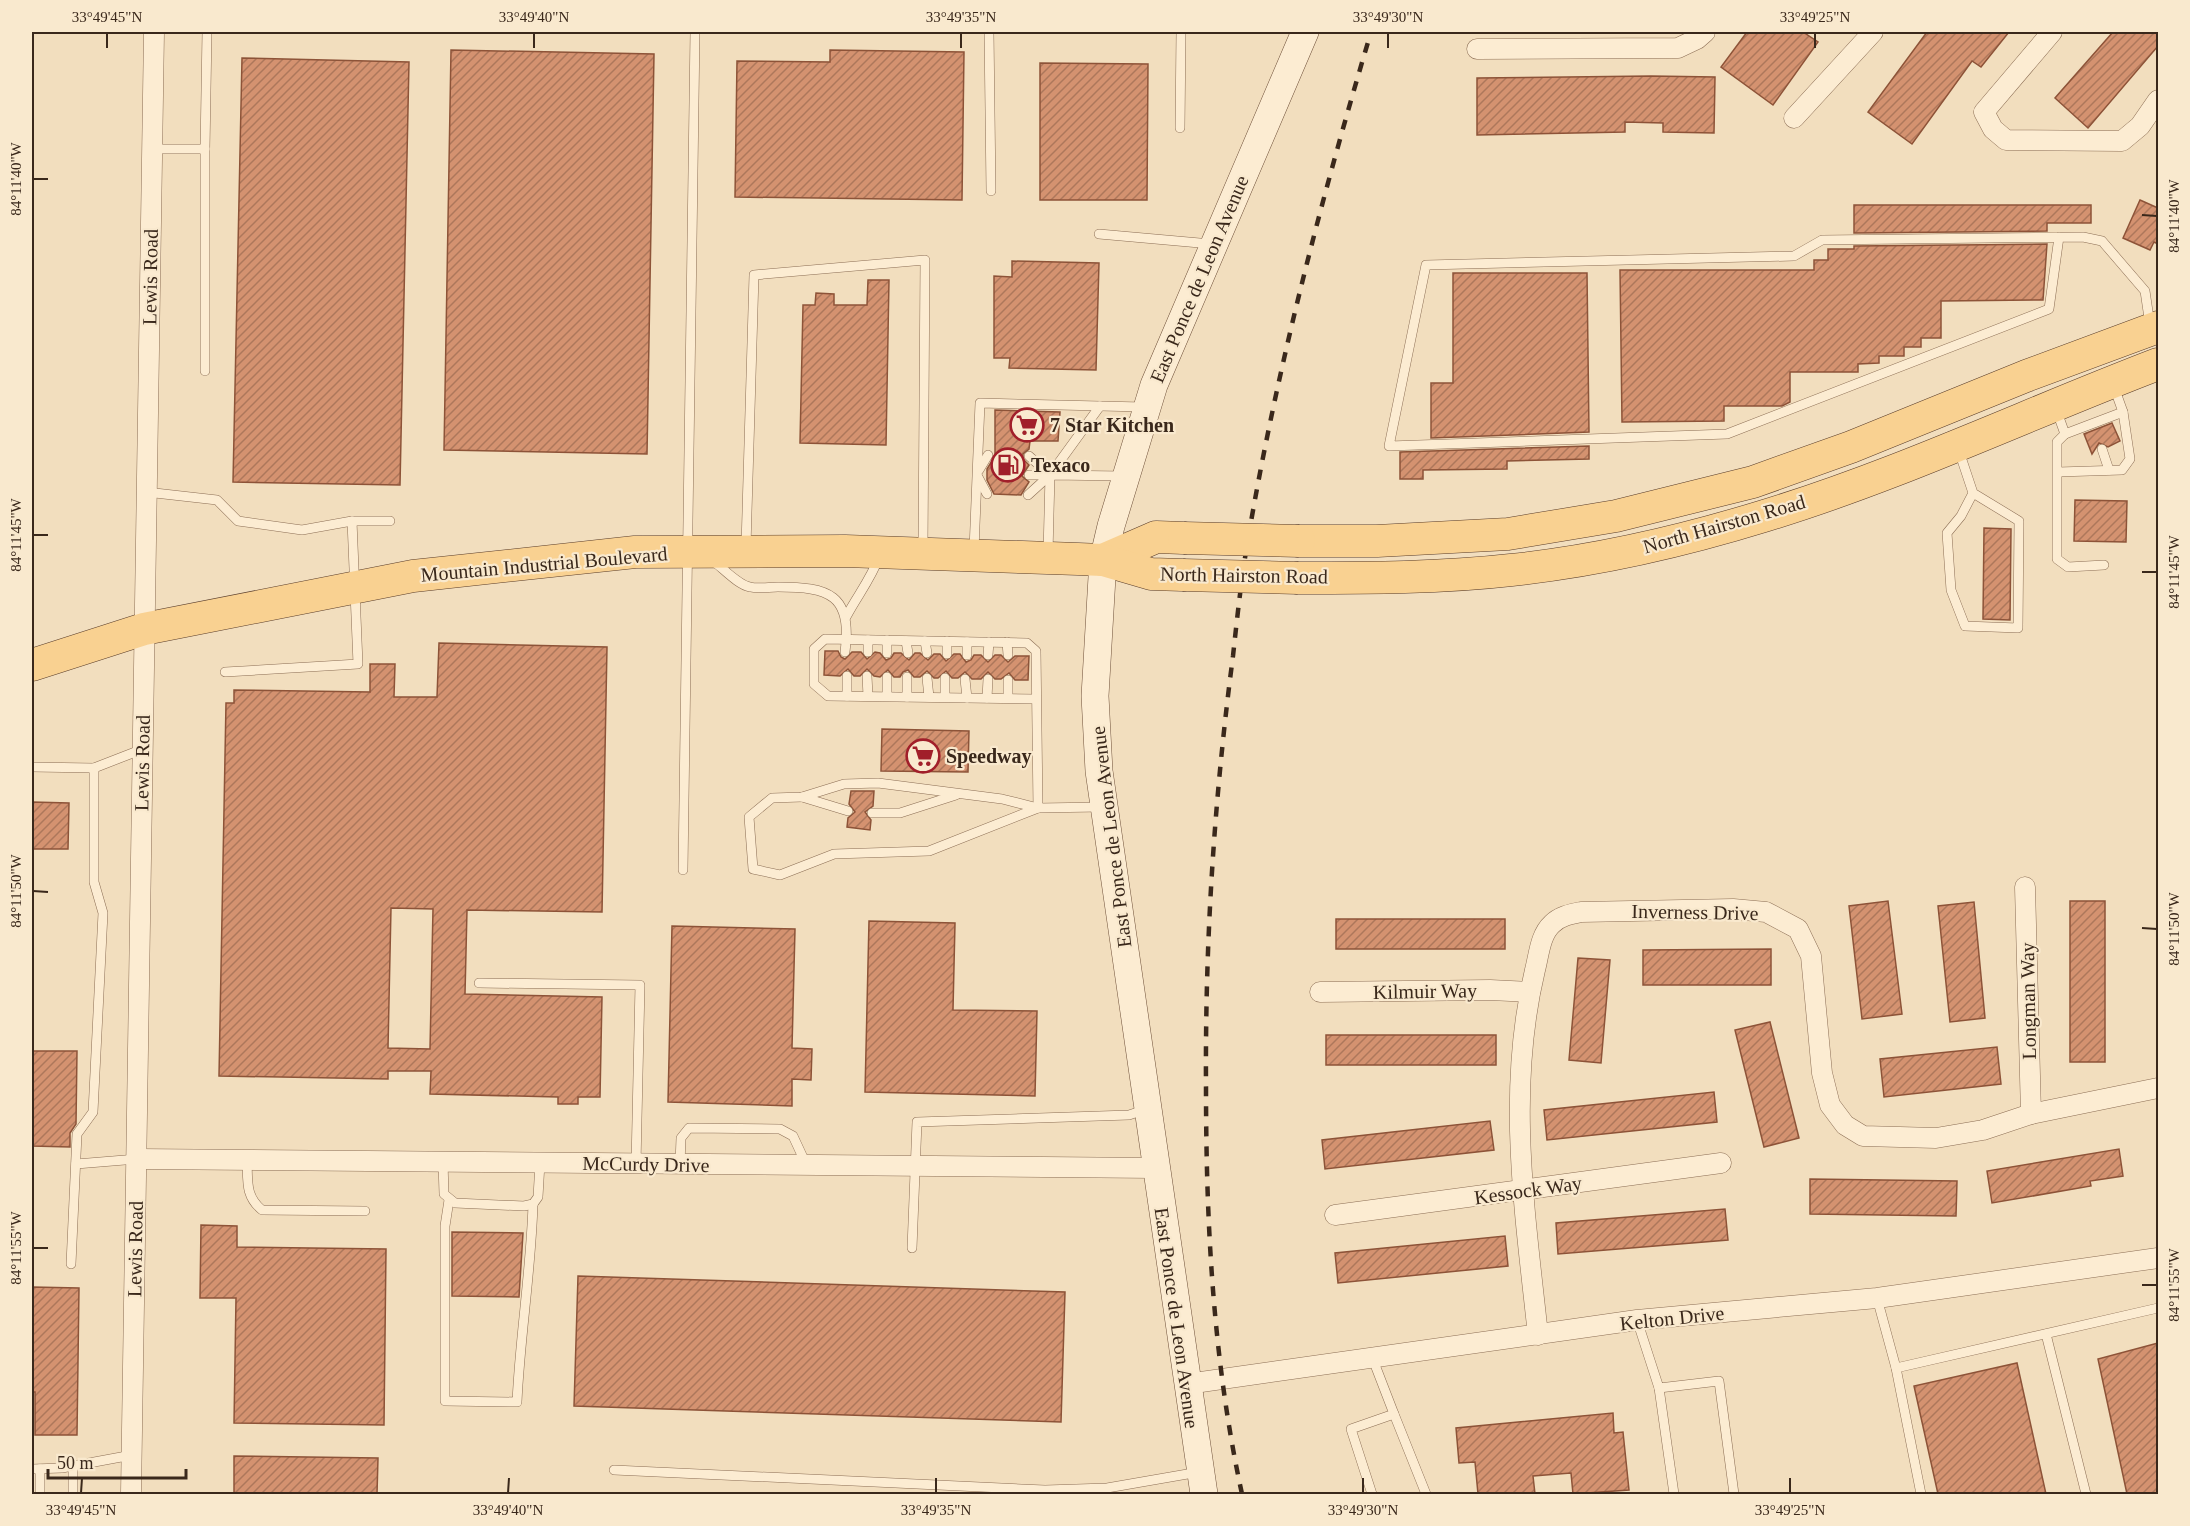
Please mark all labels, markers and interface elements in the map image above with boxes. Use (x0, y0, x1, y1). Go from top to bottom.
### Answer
text: 33°49'45"N (72, 9, 142, 25)
text: 33°49'40"N (499, 9, 569, 25)
text: 33°49'35"N (926, 9, 996, 25)
text: 33°49'30"N (1353, 9, 1423, 25)
text: 33°49'25"N (1780, 9, 1850, 25)
text: 84°11'40"W (8, 141, 24, 216)
street label: East Ponce de Leon Avenue (1145, 172, 1253, 386)
text: 84°11'40"W (2166, 178, 2182, 253)
street label: Lewis Road (138, 229, 162, 325)
supermarket icon: 7 Star Kitchen (1009, 407, 1045, 443)
place label: 7 Star Kitchen (1050, 414, 1174, 436)
fuel station icon: Texaco (990, 447, 1026, 483)
place label: Texaco (1031, 454, 1090, 476)
street label: North Hairston Road (1640, 490, 1808, 558)
text: 84°11'45"W (8, 497, 24, 572)
text: 84°11'45"W (2166, 534, 2182, 609)
street label: Mountain Industrial Boulevard (420, 542, 668, 586)
street label: North Hairston Road (1160, 563, 1328, 587)
street label: Lewis Road (130, 715, 154, 811)
street label: East Ponce de Leon Avenue (1086, 725, 1135, 949)
supermarket icon: Speedway (905, 738, 941, 774)
place label: Speedway (946, 745, 1032, 768)
text: 84°11'50"W (8, 853, 24, 928)
text: 84°11'50"W (2166, 891, 2182, 966)
street label: Inverness Drive (1631, 900, 1759, 924)
street label: Longman Way (2016, 942, 2041, 1060)
street label: Kilmuir Way (1373, 979, 1477, 1004)
street label: McCurdy Drive (582, 1152, 710, 1177)
street label: Kessock Way (1473, 1172, 1583, 1209)
street label: Lewis Road (123, 1201, 147, 1297)
street label: East Ponce de Leon Avenue (1151, 1206, 1203, 1430)
text: 84°11'55"W (8, 1210, 24, 1285)
text: 84°11'55"W (2166, 1247, 2182, 1322)
street label: Kelton Drive (1619, 1302, 1725, 1334)
scale bar (48, 1442, 186, 1480)
text: 50 m (57, 1453, 94, 1473)
text: 33°49'45"N (46, 1502, 116, 1518)
text: 33°49'40"N (473, 1502, 543, 1518)
text: 33°49'35"N (901, 1502, 971, 1518)
text: 33°49'30"N (1328, 1502, 1398, 1518)
text: 33°49'25"N (1755, 1502, 1825, 1518)

